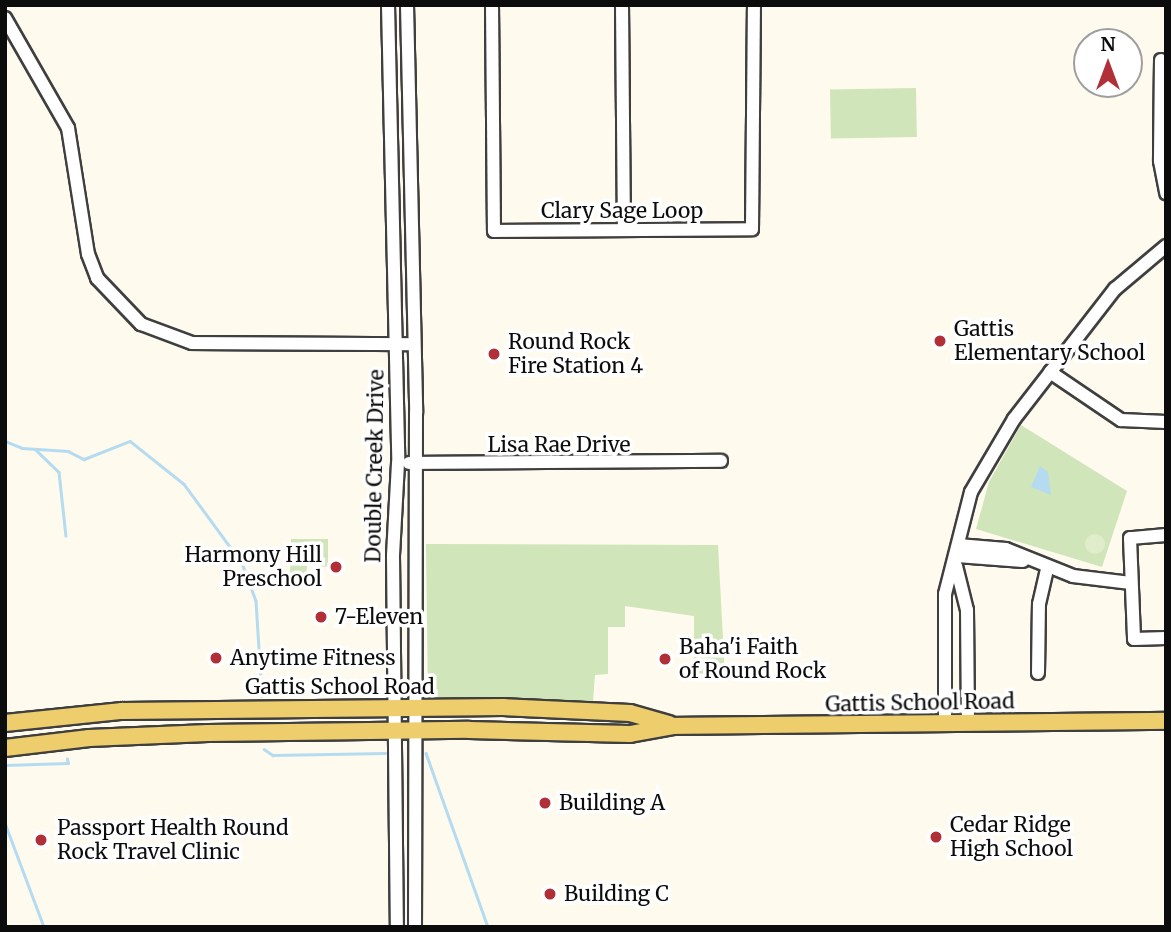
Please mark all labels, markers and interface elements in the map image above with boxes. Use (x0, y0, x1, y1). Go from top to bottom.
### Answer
north arrow (1073, 28, 1143, 98)
text: N (1100, 32, 1116, 56)
street label: Clary Sage Loop (541, 198, 703, 224)
place label: Gattis Elementary School (954, 316, 1145, 366)
place label: Round Rock Fire Station 4 (508, 329, 643, 379)
marker: Gattis Elementary School (932, 333, 948, 349)
marker: Round Rock Fire Station 4 (486, 346, 502, 362)
street label: Double Creek Drive (361, 369, 389, 563)
street label: Lisa Rae Drive (487, 432, 631, 458)
place label: Harmony Hill Preschool (184, 542, 322, 592)
marker: Harmony Hill Preschool (328, 559, 344, 575)
place label: 7-Eleven (335, 604, 423, 630)
marker: 7-Eleven (313, 609, 329, 625)
place label: Baha'i Faith of Round Rock (679, 634, 826, 684)
place label: Anytime Fitness (230, 645, 396, 671)
marker: Anytime Fitness (208, 650, 224, 666)
marker: Baha'i Faith of Round Rock (657, 651, 673, 667)
street label: Gattis School Road (245, 674, 435, 700)
street label: Gattis School Road (825, 689, 1015, 717)
place label: Building A (559, 790, 665, 816)
marker: Building A (537, 795, 553, 811)
place label: Cedar Ridge High School (950, 812, 1073, 862)
place label: Passport Health Round Rock Travel Clinic (57, 815, 289, 865)
marker: Cedar Ridge High School (928, 829, 944, 845)
marker: Passport Health Round Rock Travel Clinic (31, 830, 51, 850)
place label: Building C (564, 881, 669, 907)
marker: Building C (542, 886, 558, 902)

